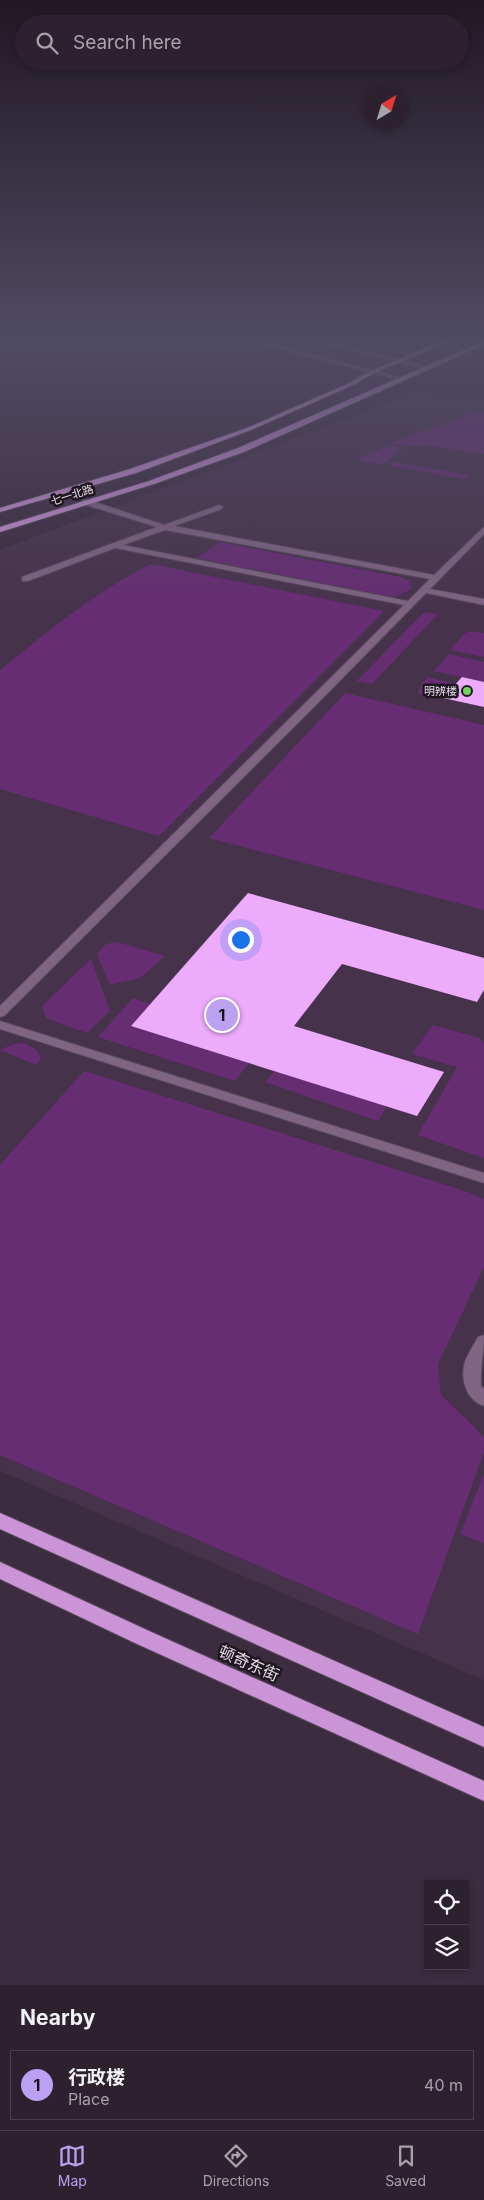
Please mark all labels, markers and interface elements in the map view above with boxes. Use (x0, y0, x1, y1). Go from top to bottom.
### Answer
search box (15, 15, 469, 70)
icon: search (33, 29, 61, 57)
text: Search here (73, 31, 182, 54)
north arrow (364, 85, 409, 130)
street label: 七一北路 (49, 482, 95, 508)
place label: 明辨楼 (424, 684, 457, 698)
marker: 明辨楼 (461, 685, 473, 697)
your location (228, 927, 254, 953)
pin: 1 (206, 996, 238, 1034)
street label: 顿奇东街 (216, 1641, 282, 1685)
map controls (424, 1880, 469, 1970)
button: locate (424, 1880, 469, 1925)
button: layers (424, 1925, 469, 1970)
text: Nearby (20, 2005, 95, 2030)
text: 行政楼 (68, 2066, 125, 2089)
text: 1 (34, 2075, 40, 2095)
text: 40 m (424, 2075, 463, 2095)
text: Place (68, 2089, 110, 2109)
tab: Map (58, 2142, 87, 2189)
tab: Directions (203, 2142, 269, 2189)
tab: Saved (385, 2142, 426, 2189)

